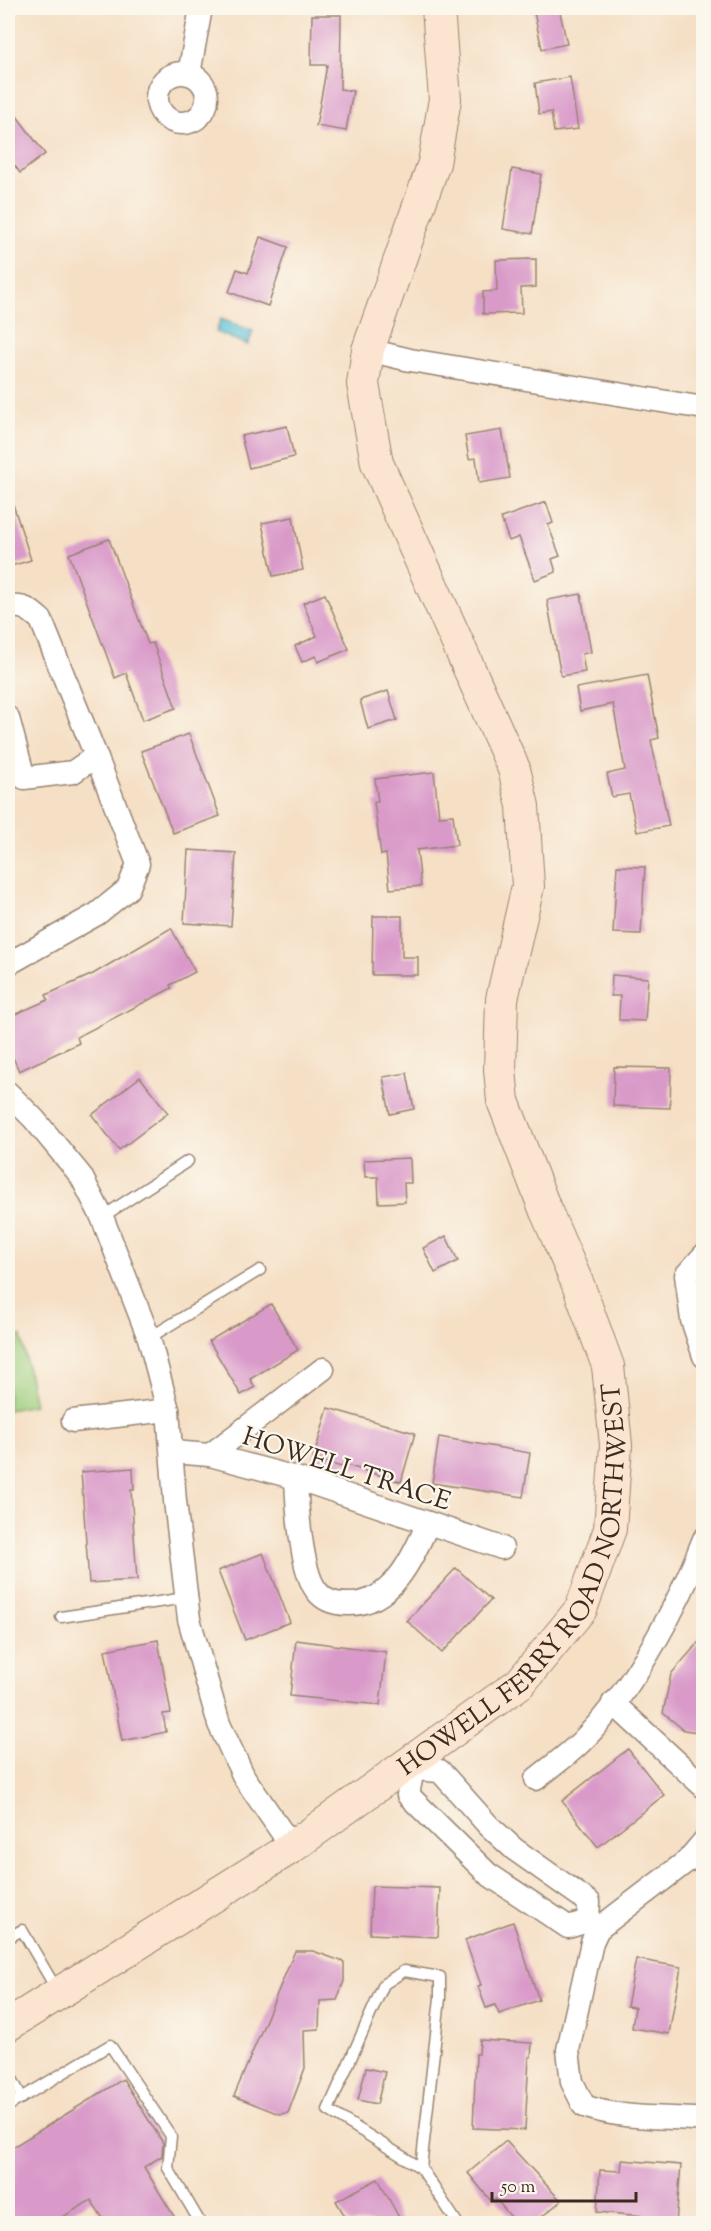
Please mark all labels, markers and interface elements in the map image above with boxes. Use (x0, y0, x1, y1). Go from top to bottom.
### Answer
street label: HOWELL FERRY ROAD NORTHWEST (391, 1381, 638, 1786)
street label: HOWELL TRACE (237, 1419, 455, 1522)
scale bar (492, 2165, 636, 2203)
text: 50 m (500, 2175, 536, 2201)

